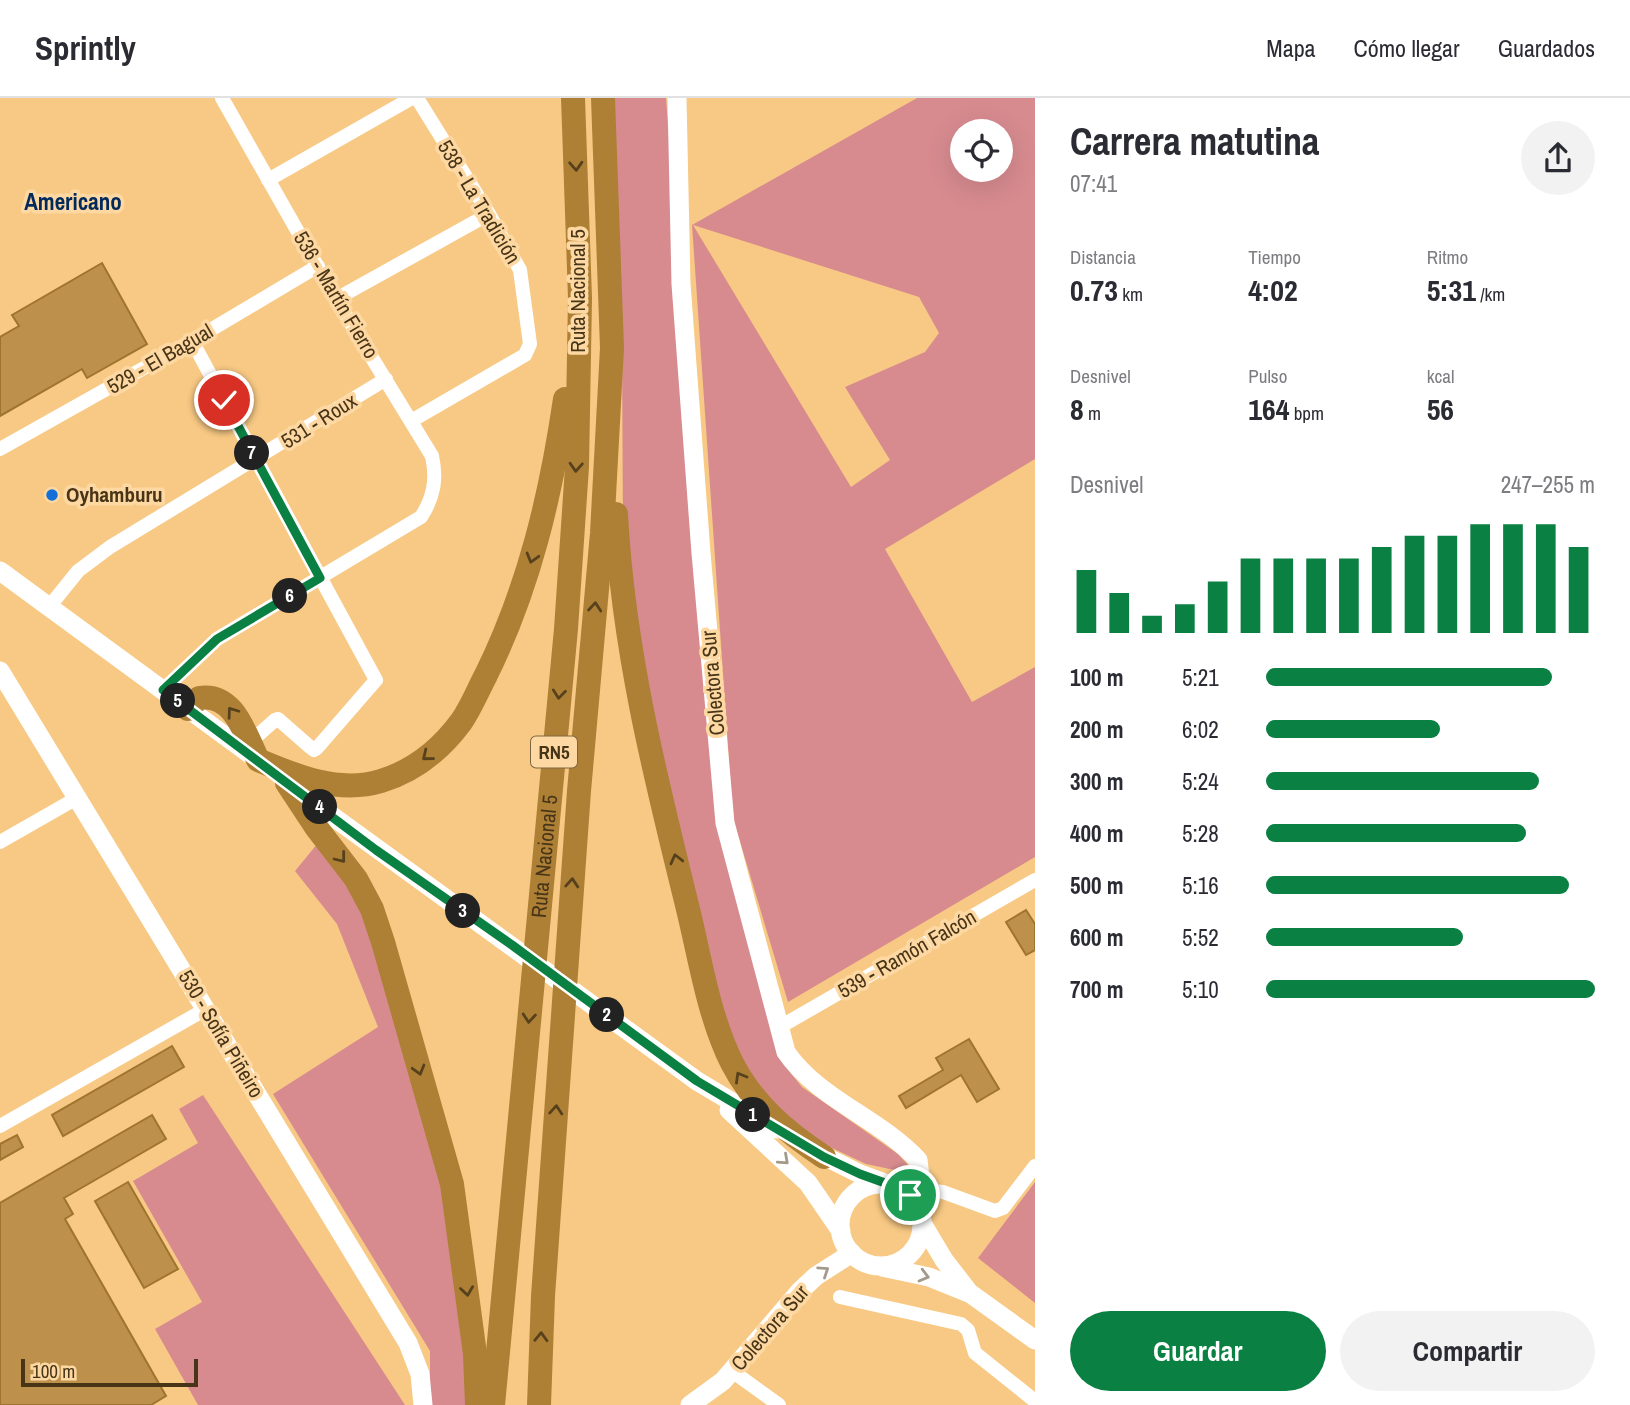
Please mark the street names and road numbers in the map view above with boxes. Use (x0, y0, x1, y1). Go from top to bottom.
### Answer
street label: 538 - La Tradición (431, 134, 528, 269)
street label: 536 - Martín Fierro (287, 226, 386, 364)
street label: Ruta Nacional 5 (563, 229, 592, 353)
street label: 529 - El Bagual (102, 317, 218, 401)
street label: 531 - Roux (275, 386, 362, 455)
street label: Colectora Sur (693, 629, 732, 737)
road number: RN5 (531, 736, 577, 768)
street label: Ruta Nacional 5 (524, 794, 564, 919)
street label: 539 - Ramón Falcón (832, 902, 981, 1005)
street label: 530 - Sofía Piñeiro (172, 964, 271, 1103)
street label: Colectora Sur (724, 1278, 815, 1377)

